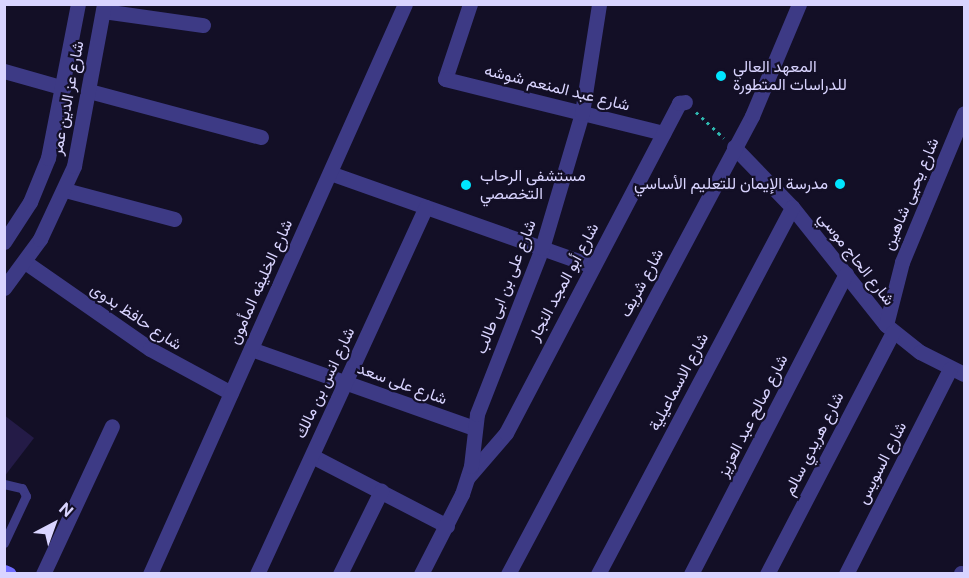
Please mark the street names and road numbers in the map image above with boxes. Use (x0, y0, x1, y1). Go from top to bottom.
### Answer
street label: شارع عز الدين عمر (48, 39, 88, 157)
street label: شارع عبد المنعم شوشه (482, 61, 632, 115)
street label: شارع يحيى شاهين (879, 135, 943, 253)
street label: شارع الحاج موسي (814, 209, 898, 309)
street label: شارع الخليفه المأمون (225, 217, 297, 347)
street label: شارع على بن ابى طالب (472, 217, 540, 357)
street label: شارع أبو المجد النجار (525, 220, 603, 344)
street label: شارع شريف (616, 246, 668, 320)
street label: شارع حافظ بدوى (87, 279, 185, 355)
street label: شارع انس بن مالك (291, 325, 359, 441)
street label: شارع الاسماعيلية (645, 330, 713, 434)
street label: شارع صالح عبد العزيز (714, 352, 792, 480)
street label: شارع على سعد (355, 359, 449, 409)
street label: شارع هريدي سالم (780, 389, 848, 499)
street label: شارع السويس (853, 419, 911, 507)

